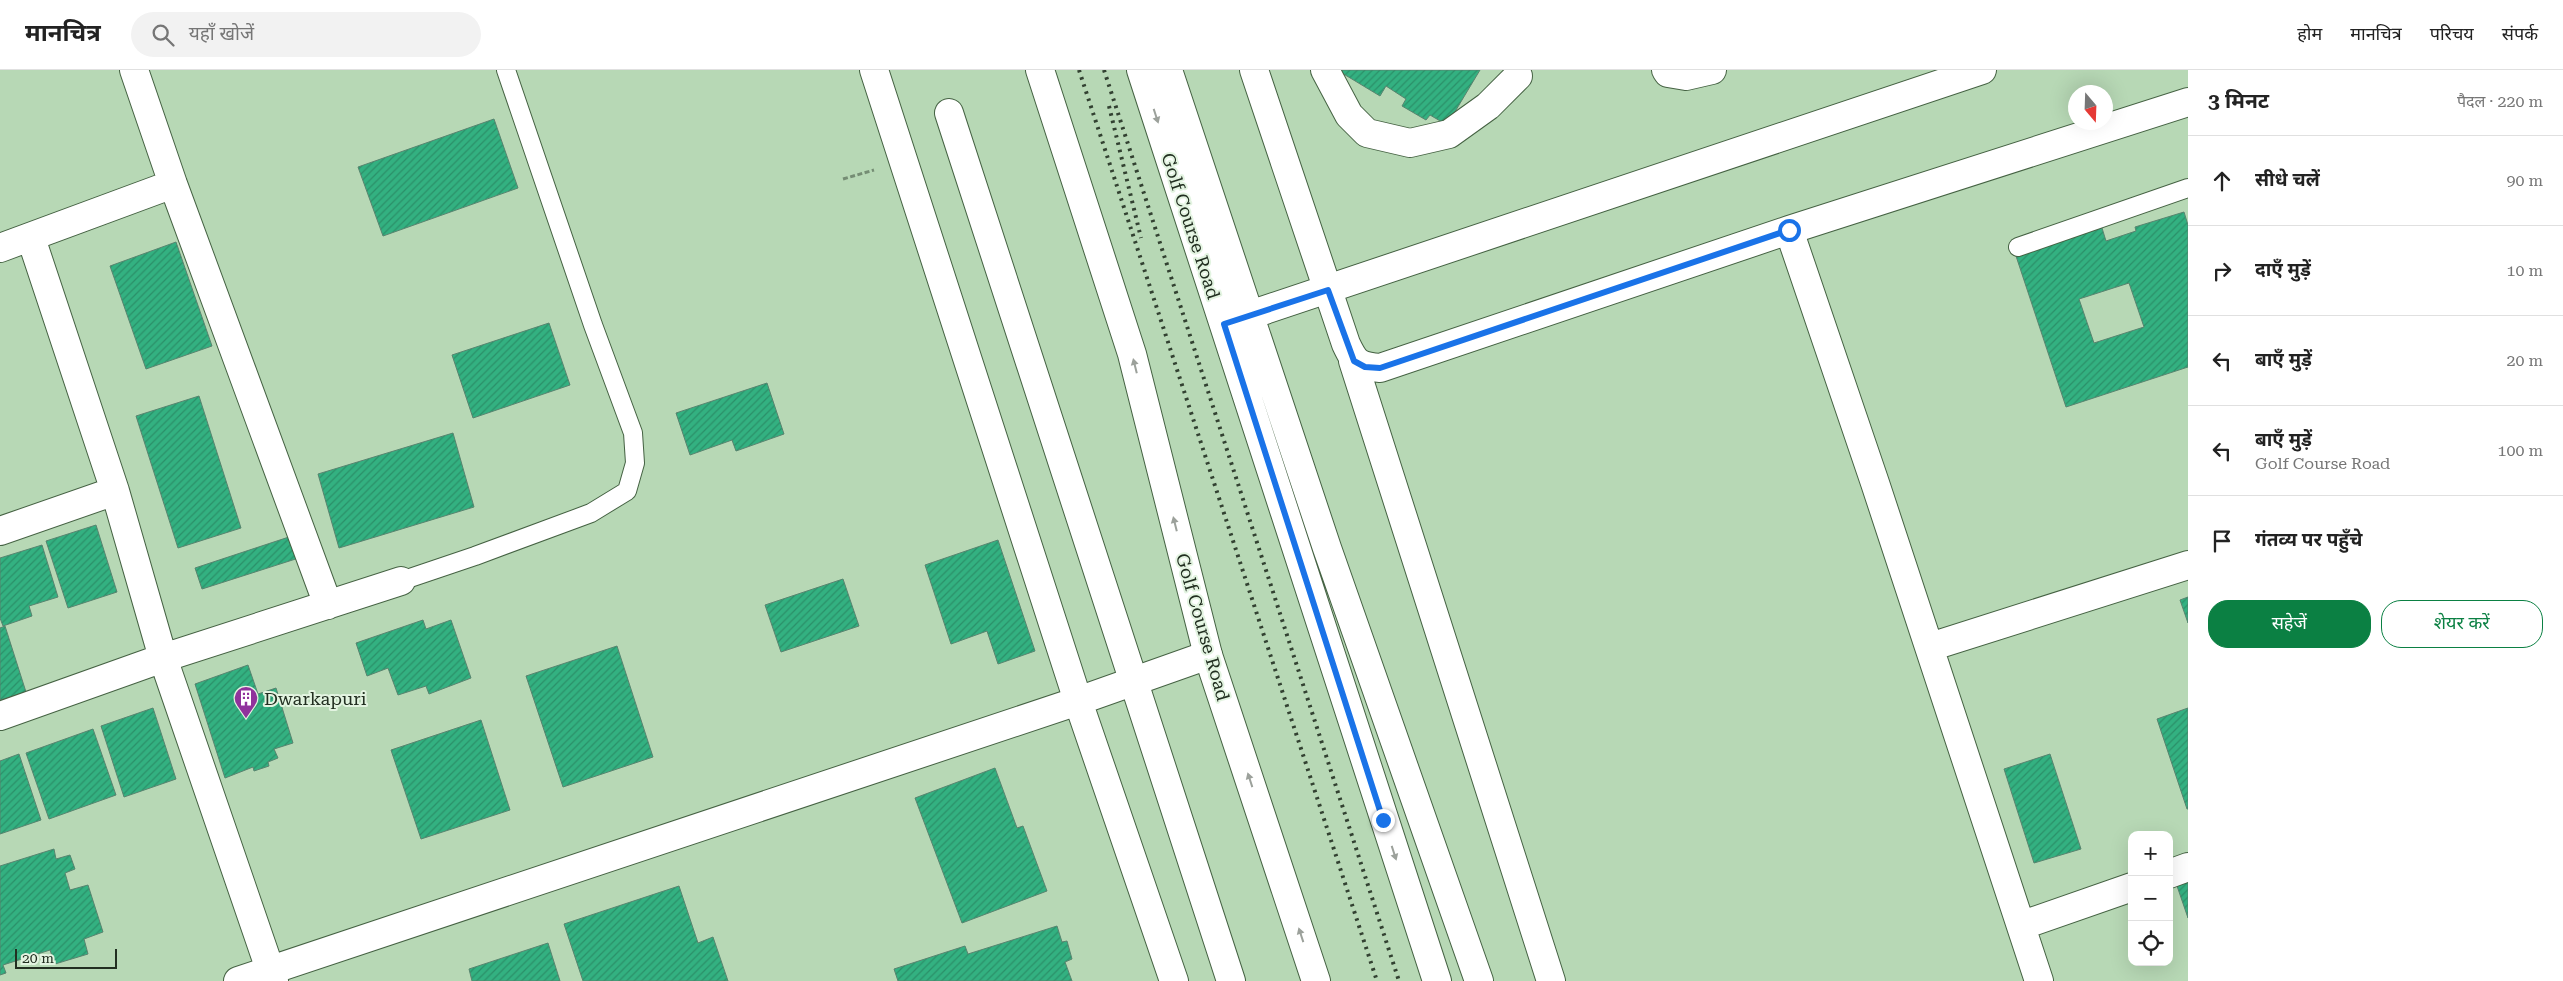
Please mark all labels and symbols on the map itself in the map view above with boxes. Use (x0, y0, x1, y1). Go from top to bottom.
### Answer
north arrow (2068, 85, 2113, 130)
one-way arrow (1152, 109, 1160, 124)
street label: Golf Course Road (1157, 150, 1225, 302)
route start (1778, 219, 1801, 242)
one-way arrow (1131, 359, 1139, 374)
one-way arrow (1171, 516, 1179, 531)
street label: Golf Course Road (1172, 551, 1234, 704)
building icon: Dwarkapuri (233, 685, 259, 719)
place label: Dwarkapuri (264, 688, 367, 709)
one-way arrow (1245, 773, 1253, 788)
route end (1372, 809, 1395, 832)
one-way arrow (1391, 846, 1398, 861)
one-way arrow (1296, 927, 1304, 942)
scale bar (15, 946, 118, 969)

